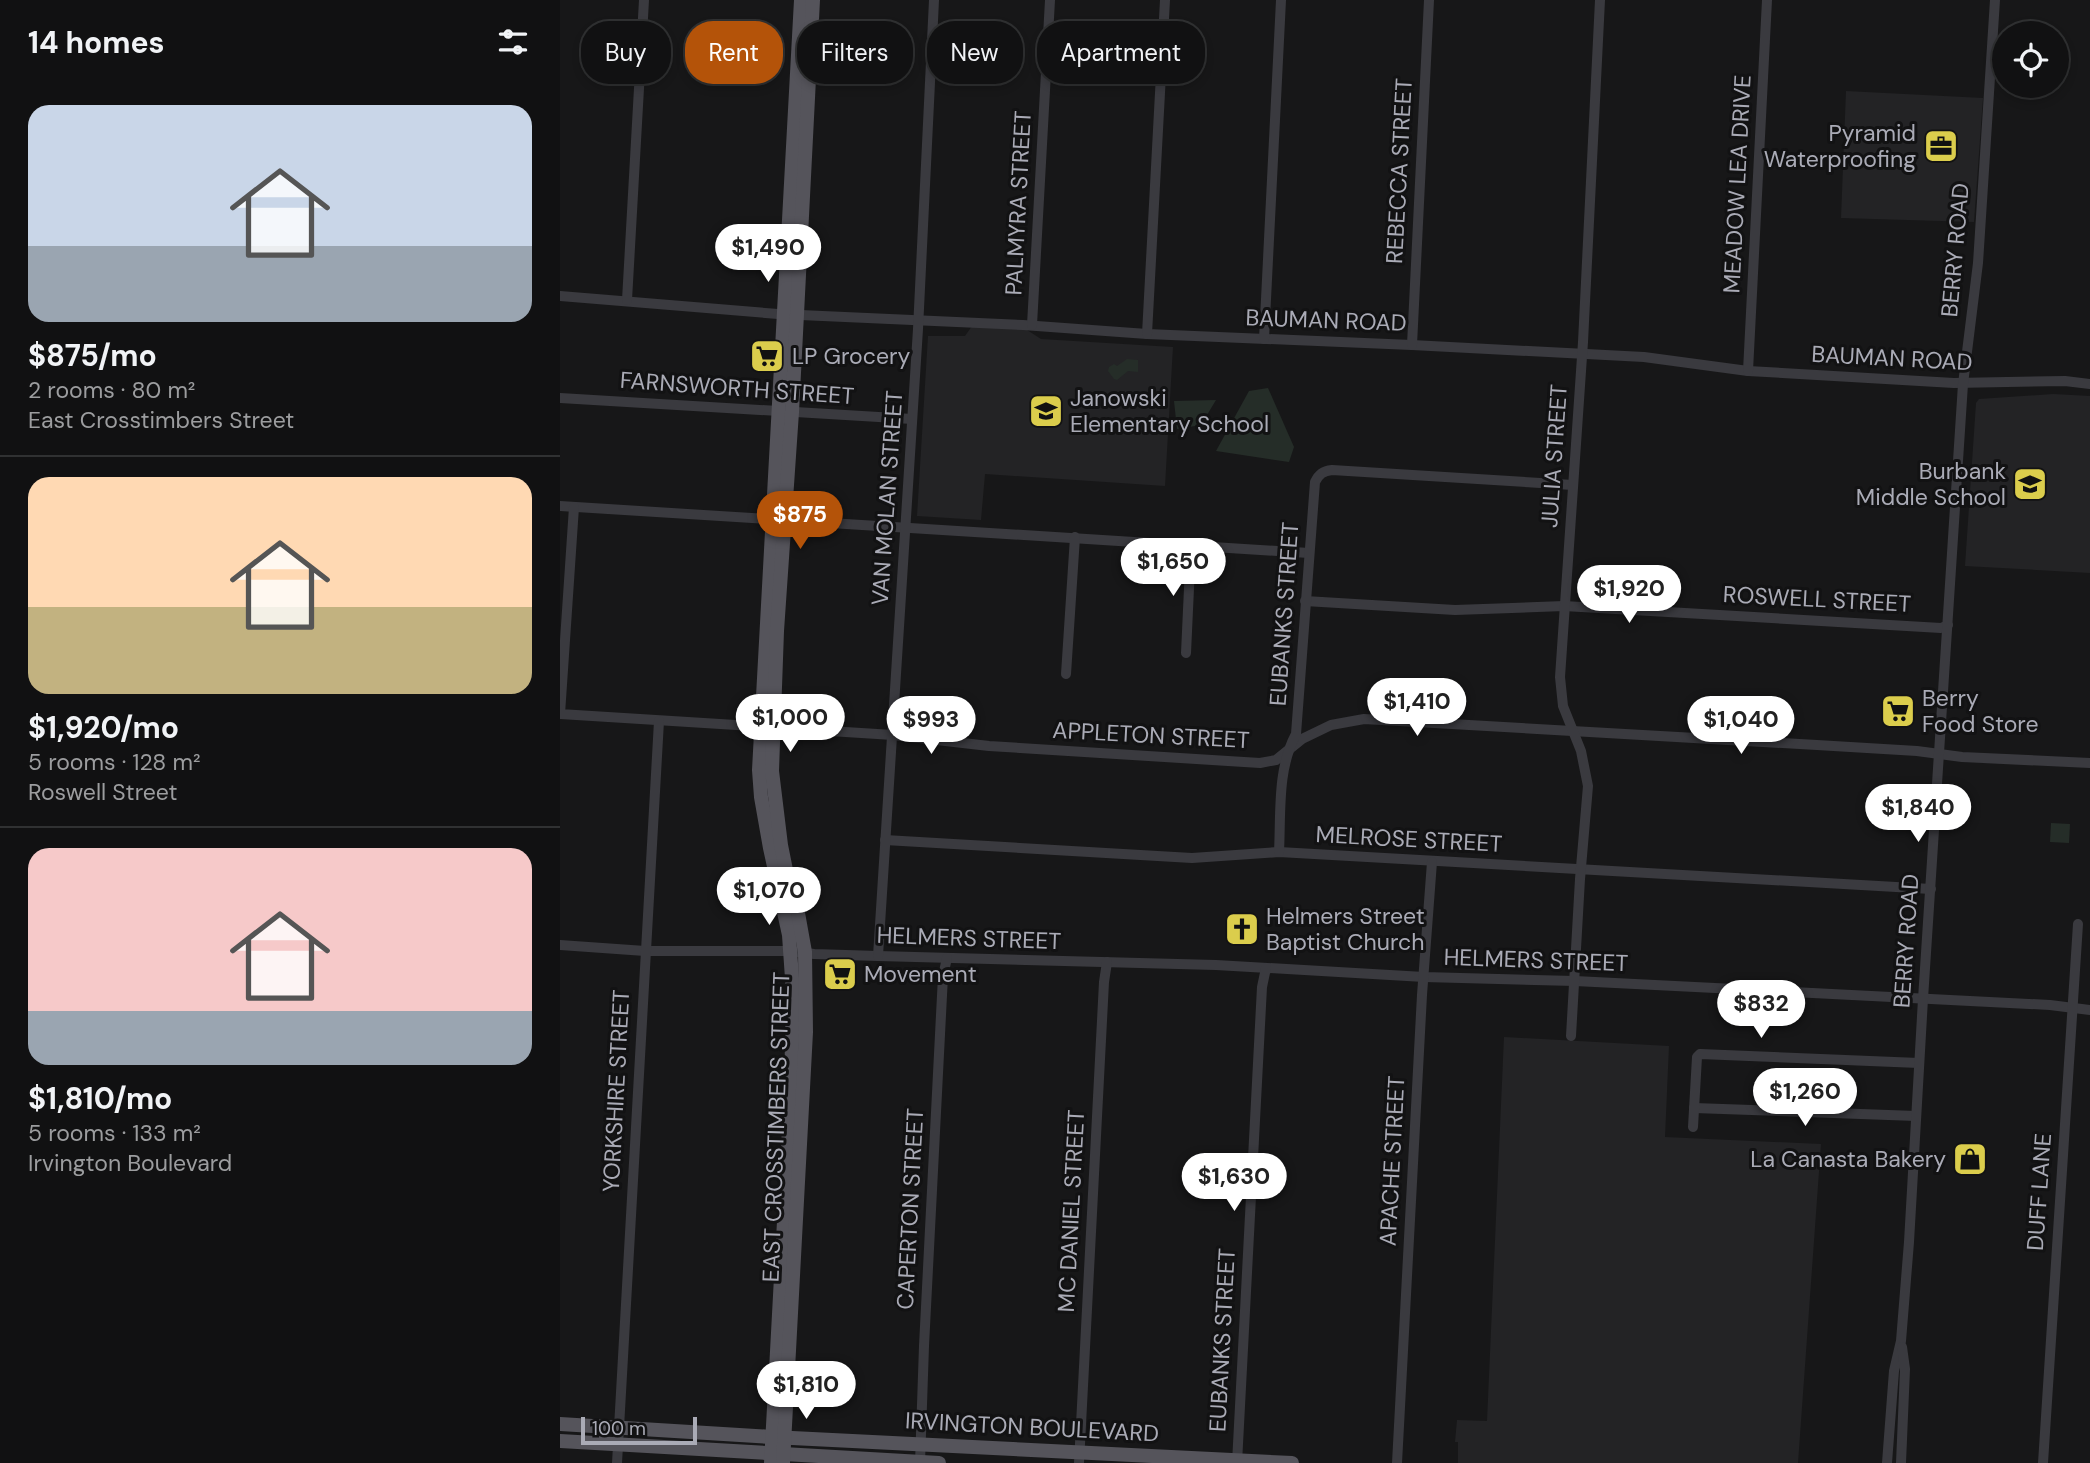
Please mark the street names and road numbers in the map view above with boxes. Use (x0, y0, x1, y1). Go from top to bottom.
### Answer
street label: MEADOW LEA DRIVE (1716, 74, 1758, 294)
street label: REBECCA STREET (1379, 77, 1419, 265)
street label: PALMYRA STREET (998, 110, 1038, 296)
street label: BERRY ROAD (1934, 182, 1976, 318)
street label: BAUMAN ROAD (1245, 302, 1407, 338)
street label: BAUMAN ROAD (1811, 339, 1973, 377)
street label: FARNSWORTH STREET (619, 365, 855, 411)
street label: JULIA STREET (1534, 383, 1574, 529)
street label: VAN MOLAN STREET (865, 389, 909, 606)
street label: EUBANKS STREET (1263, 521, 1305, 707)
street label: ROSWELL STREET (1722, 579, 1912, 619)
street label: APPLETON STREET (1052, 715, 1250, 755)
street label: MELROSE STREET (1315, 819, 1503, 859)
street label: BERRY ROAD (1886, 873, 1926, 1009)
street label: HELMERS STREET (876, 920, 1062, 956)
street label: HELMERS STREET (1443, 942, 1629, 978)
street label: EAST CROSSTIMBERS STREET (756, 971, 796, 1283)
street label: YORKSHIRE STREET (596, 989, 636, 1193)
street label: APACHE STREET (1373, 1075, 1411, 1247)
street label: CAPERTON STREET (890, 1107, 930, 1310)
street label: MC DANIEL STREET (1051, 1109, 1091, 1313)
street label: DUFF LANE (2020, 1132, 2058, 1252)
street label: EUBANKS STREET (1202, 1247, 1242, 1433)
street label: IRVINGTON BOULEVARD (904, 1405, 1160, 1449)

